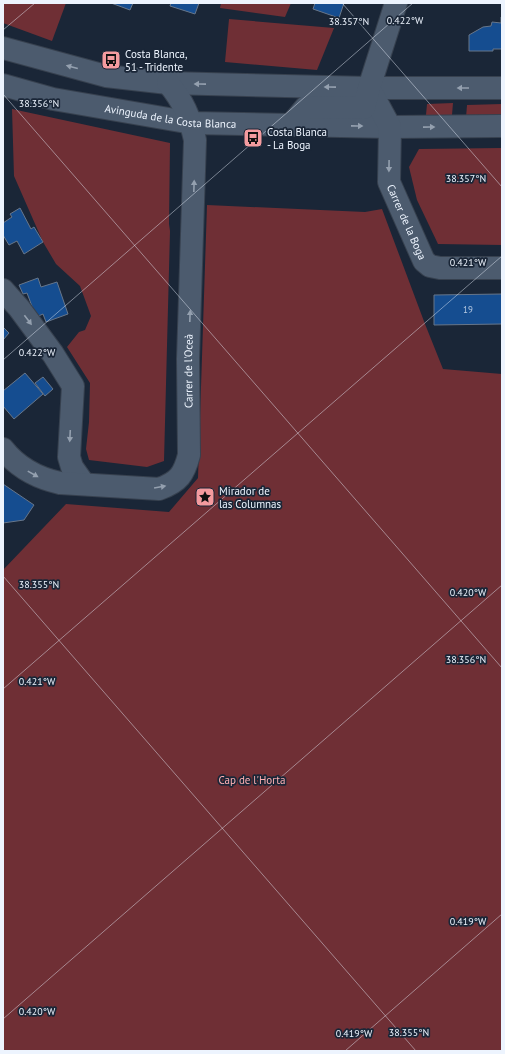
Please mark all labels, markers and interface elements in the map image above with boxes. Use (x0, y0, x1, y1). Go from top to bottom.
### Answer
text: 0.422°W (387, 14, 424, 27)
text: 38.357°N (329, 15, 369, 28)
place label: Costa Blanca, 51 - Tridente (125, 47, 188, 74)
bus stop icon: Costa Blanca, 51 - Tridente (100, 49, 122, 71)
one-way arrow (66, 64, 78, 70)
one-way arrow (193, 81, 206, 87)
one-way arrow (323, 84, 336, 90)
one-way arrow (456, 85, 469, 91)
text: 38.356°N (19, 97, 59, 110)
street label: Avinguda de la Costa Blanca (104, 101, 237, 131)
one-way arrow (351, 123, 364, 129)
one-way arrow (423, 124, 436, 130)
place label: Costa Blanca - La Boga (267, 125, 327, 152)
bus stop icon: Costa Blanca - La Boga (242, 127, 264, 149)
one-way arrow (386, 160, 392, 173)
text: 38.357°N (446, 172, 486, 185)
one-way arrow (191, 179, 197, 192)
street label: Carrer de la Boga (384, 182, 430, 262)
text: 0.421°W (450, 256, 487, 269)
house number: 19 (463, 304, 473, 315)
one-way arrow (187, 309, 193, 322)
one-way arrow (24, 315, 32, 326)
street label: Carrer de l'Oceà (181, 334, 196, 408)
text: 0.422°W (19, 346, 56, 359)
one-way arrow (66, 430, 73, 442)
one-way arrow (27, 470, 39, 477)
one-way arrow (154, 484, 167, 490)
place label: Mirador de las Columnas (219, 484, 282, 511)
place icon: Mirador de las Columnas (194, 486, 216, 508)
text: 38.355°N (19, 578, 59, 591)
text: 0.420°W (450, 586, 487, 599)
text: 38.356°N (446, 653, 486, 666)
text: 0.421°W (19, 675, 56, 688)
park label: Cap de l'Horta (218, 773, 286, 787)
text: 0.419°W (450, 915, 487, 928)
text: 0.420°W (19, 1005, 56, 1018)
text: 38.355°N (389, 1026, 429, 1039)
text: 0.419°W (336, 1027, 373, 1040)

